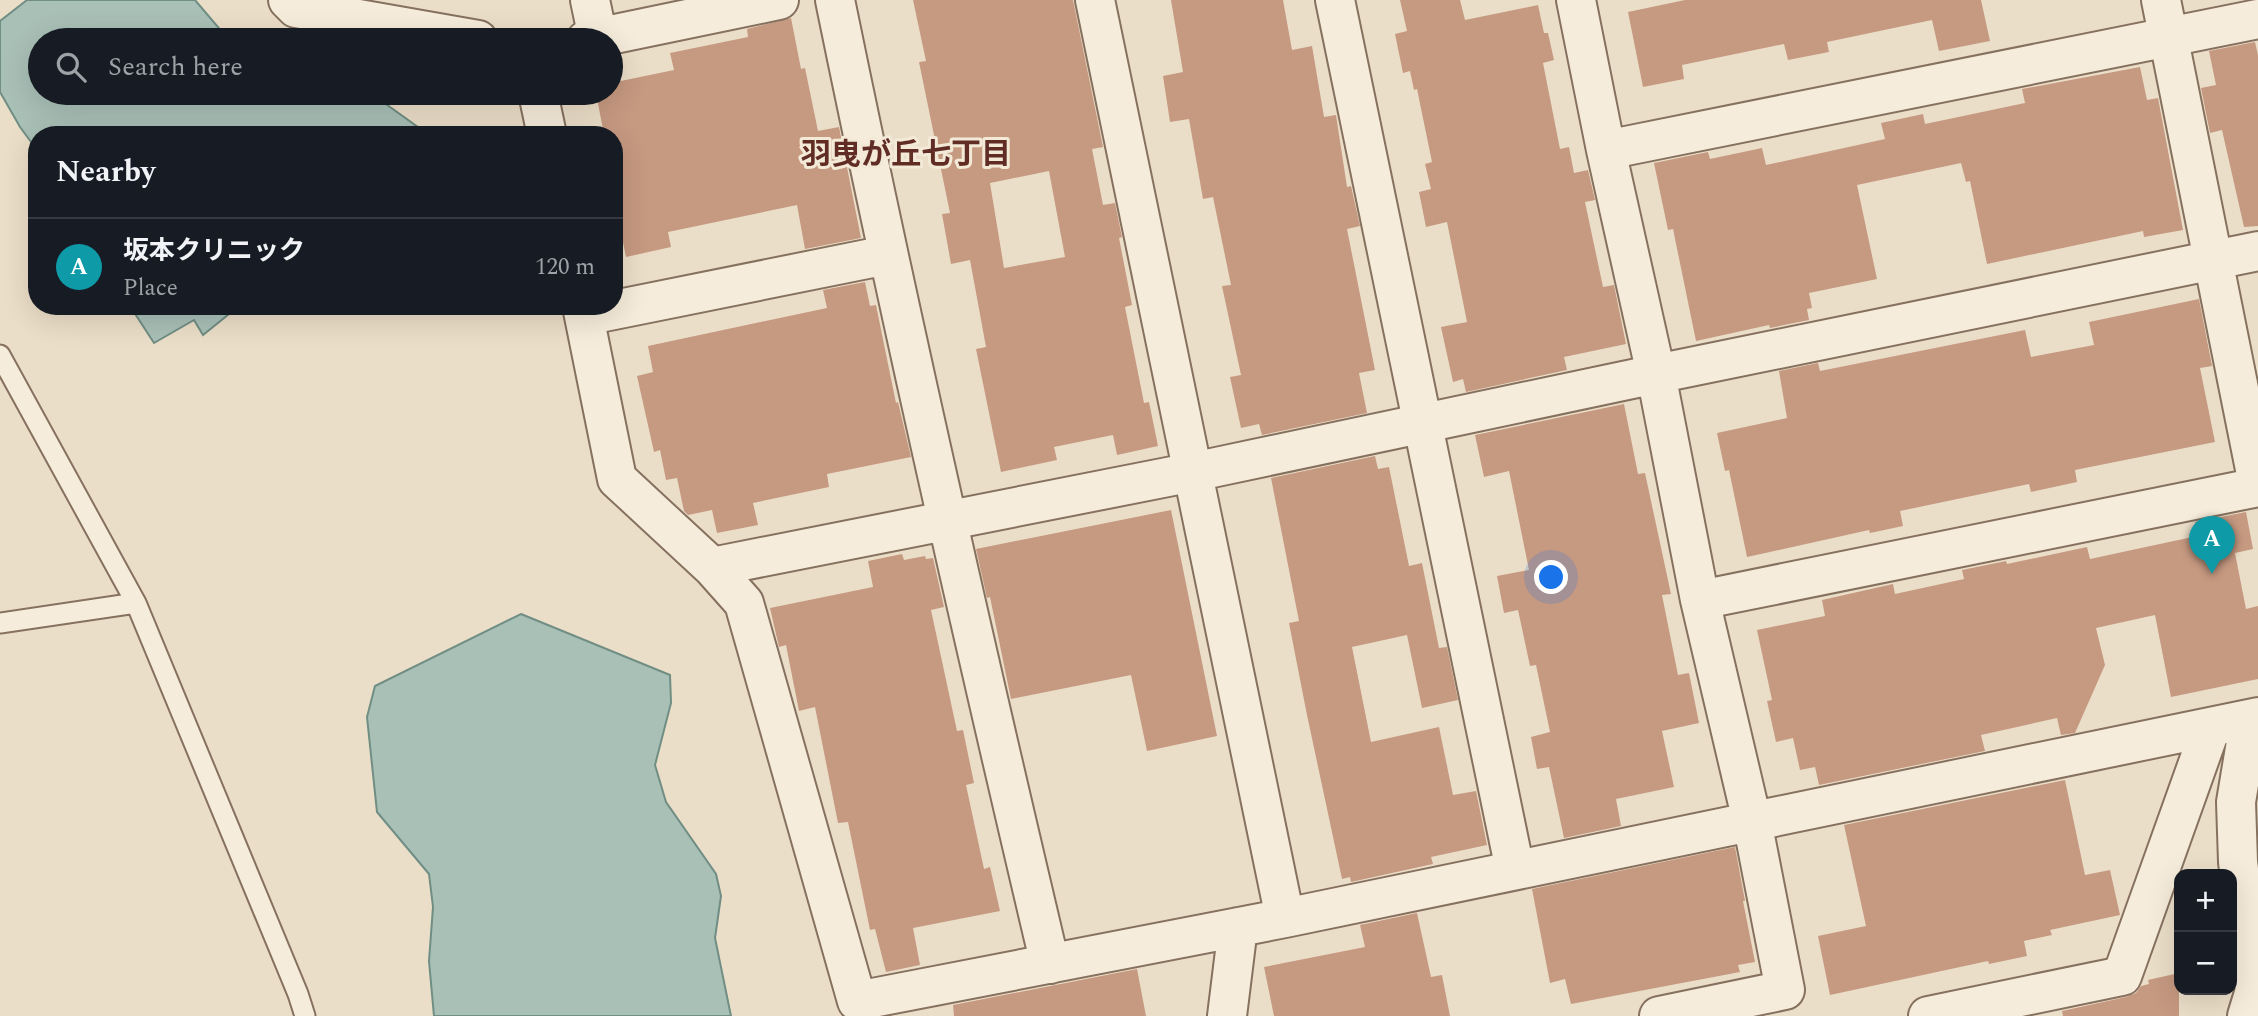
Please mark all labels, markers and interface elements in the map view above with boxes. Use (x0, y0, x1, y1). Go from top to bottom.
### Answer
search box (28, 28, 623, 105)
text: Search here (108, 47, 243, 87)
icon: search (52, 48, 90, 86)
district label: 羽曳が丘七丁目 (801, 132, 1011, 178)
text: Nearby (56, 149, 155, 195)
text: 坂本クリニック (123, 231, 305, 271)
text: A (70, 250, 88, 285)
text: 120 m (535, 250, 595, 285)
text: Place (123, 271, 178, 306)
pin: A (2189, 516, 2235, 574)
your location (1534, 560, 1568, 594)
map controls (2174, 869, 2237, 995)
button: + (2174, 869, 2237, 932)
button: − (2174, 932, 2237, 995)

